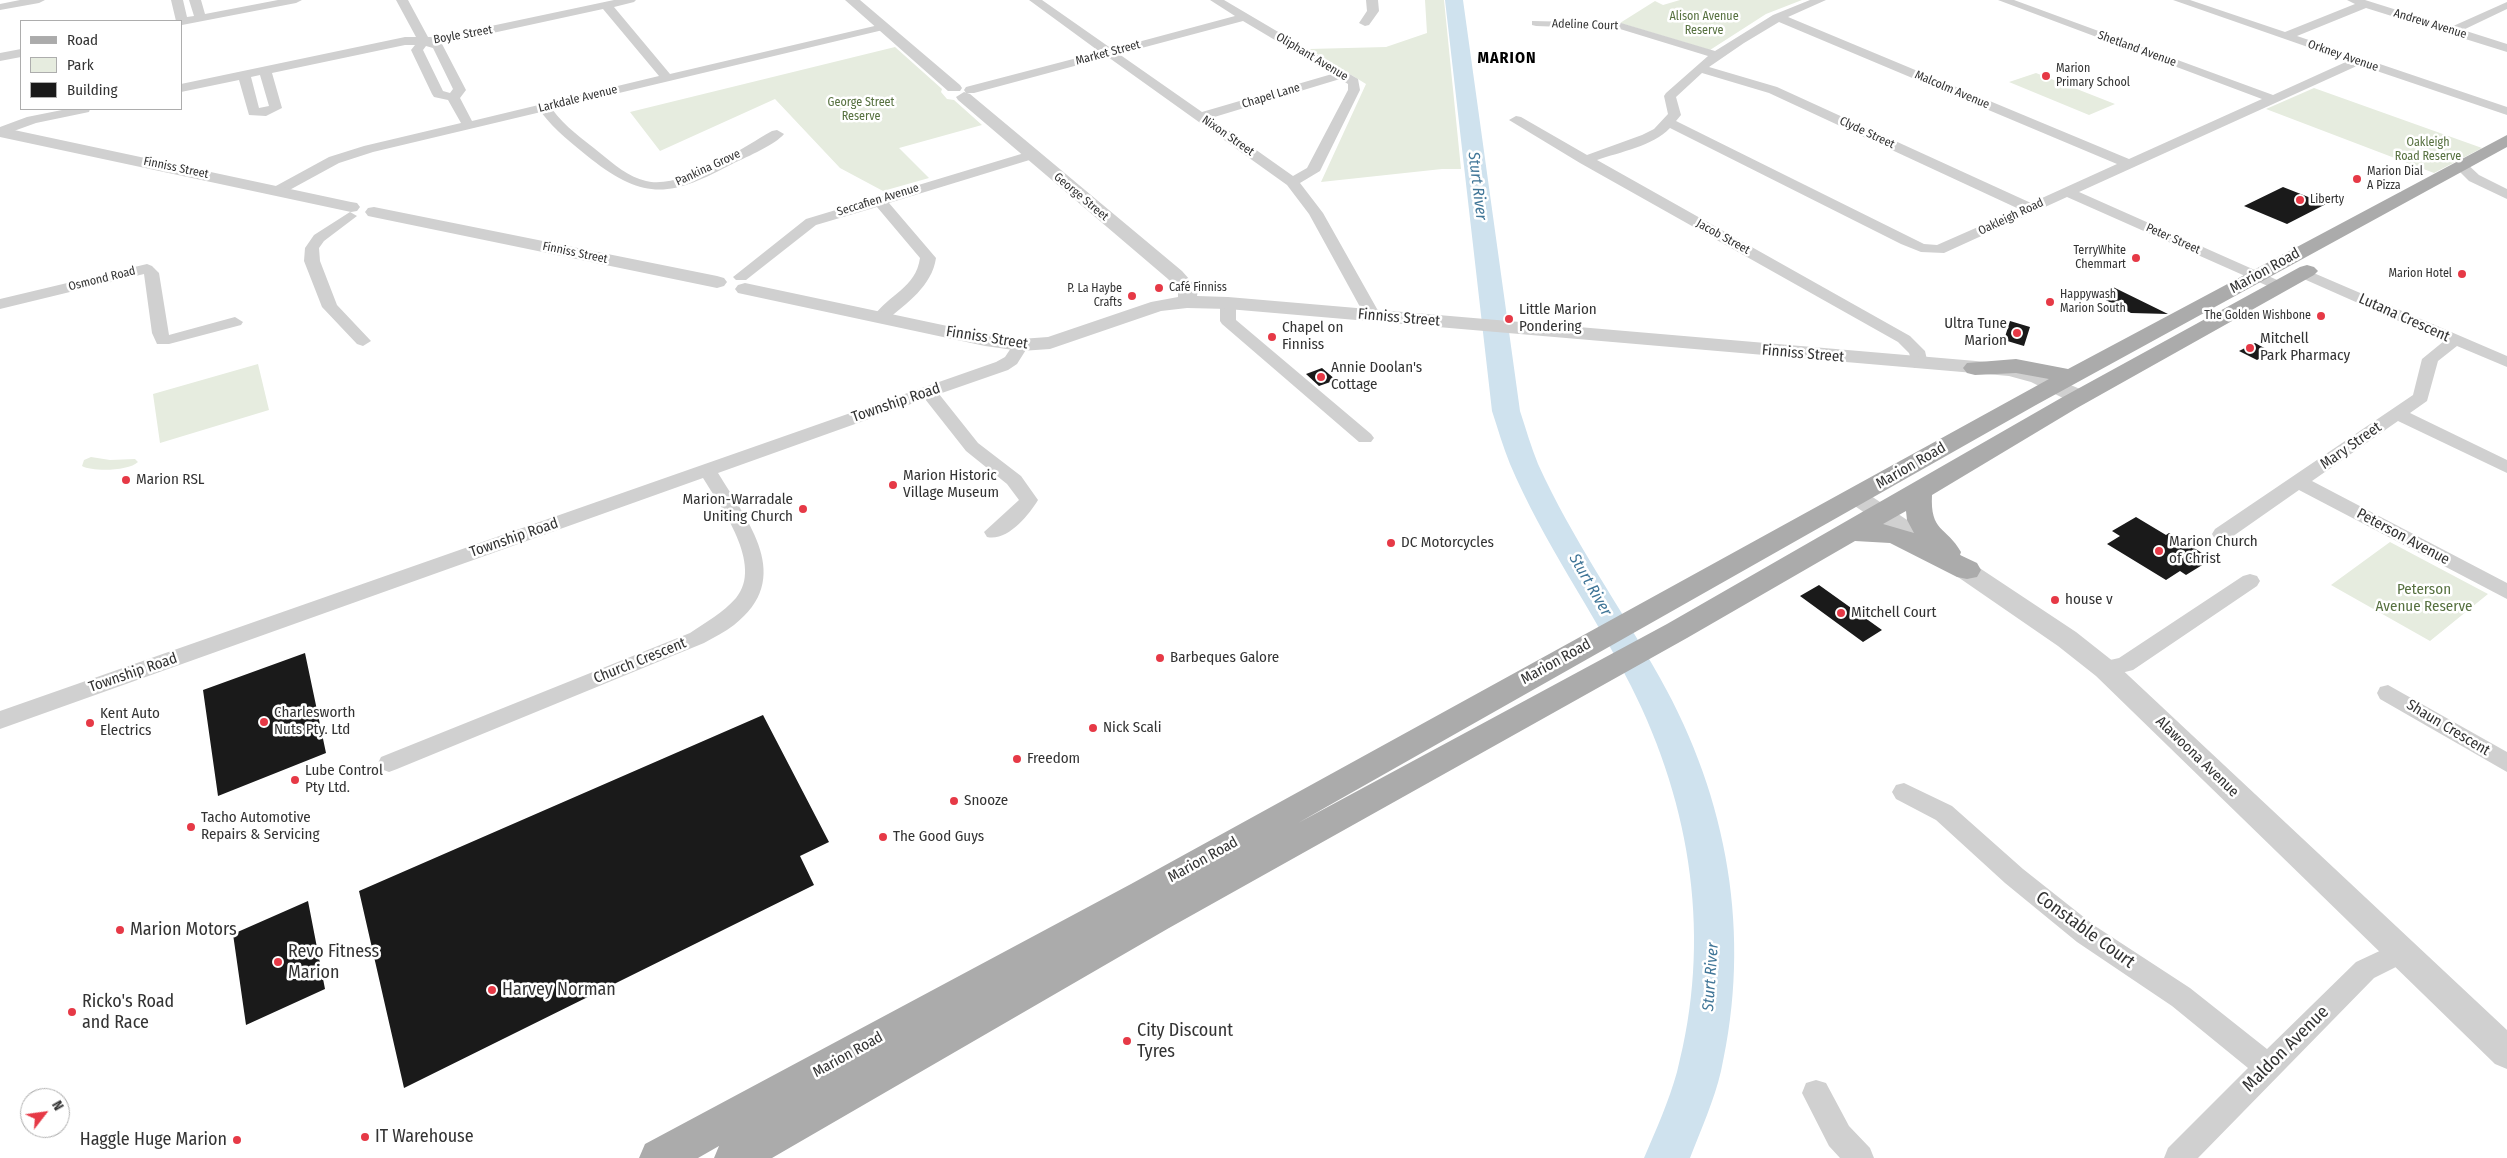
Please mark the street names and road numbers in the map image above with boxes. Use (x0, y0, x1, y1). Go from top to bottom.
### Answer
street label: Andrew Avenue (2392, 6, 2468, 42)
street label: Adeline Court (1552, 17, 1618, 33)
street label: Boyle Street (432, 23, 494, 47)
street label: Shetland Avenue (2096, 28, 2178, 70)
street label: Oliphant Avenue (1273, 30, 1351, 84)
street label: Market Street (1074, 37, 1142, 69)
street label: Orkney Avenue (2306, 37, 2380, 75)
street label: Malcolm Avenue (1912, 68, 1992, 112)
street label: Chapel Lane (1240, 80, 1302, 112)
street label: Larkdale Avenue (537, 82, 619, 116)
street label: Nixon Street (1199, 113, 1257, 159)
street label: Clyde Street (1837, 114, 1897, 152)
street label: Pankina Grove (673, 147, 743, 189)
street label: Finniss Street (142, 154, 210, 182)
street label: George Street (1051, 170, 1111, 224)
street label: Seccafien Avenue (835, 181, 921, 219)
street label: Oakleigh Road (1976, 196, 2046, 238)
street label: Jacob Street (1694, 216, 1752, 258)
street label: Peter Street (2144, 221, 2202, 257)
street label: Finniss Street (541, 239, 609, 267)
street label: Marion Road (2227, 244, 2303, 298)
street label: Osmond Road (67, 264, 137, 294)
street label: Lutana Crescent (2356, 290, 2452, 346)
street label: Finniss Street (1357, 305, 1441, 331)
street label: Finniss Street (945, 323, 1029, 353)
street label: Finniss Street (1761, 341, 1845, 367)
street label: Township Road (849, 379, 943, 427)
street label: Mary Street (2317, 418, 2385, 474)
street label: Marion Road (1873, 439, 1949, 493)
street label: Peterson Avenue (2353, 505, 2453, 569)
street label: Township Road (467, 514, 561, 562)
street label: Church Crescent (591, 634, 689, 688)
street label: Marion Road (1518, 635, 1594, 689)
street label: Township Road (86, 649, 180, 697)
street label: Shaun Crescent (2403, 696, 2493, 760)
street label: Alawoona Avenue (2152, 713, 2242, 801)
street label: Marion Road (1165, 833, 1241, 887)
street label: Constable Court (2031, 887, 2139, 973)
street label: Maldon Avenue (2238, 1001, 2334, 1097)
street label: Marion Road (810, 1028, 886, 1082)

